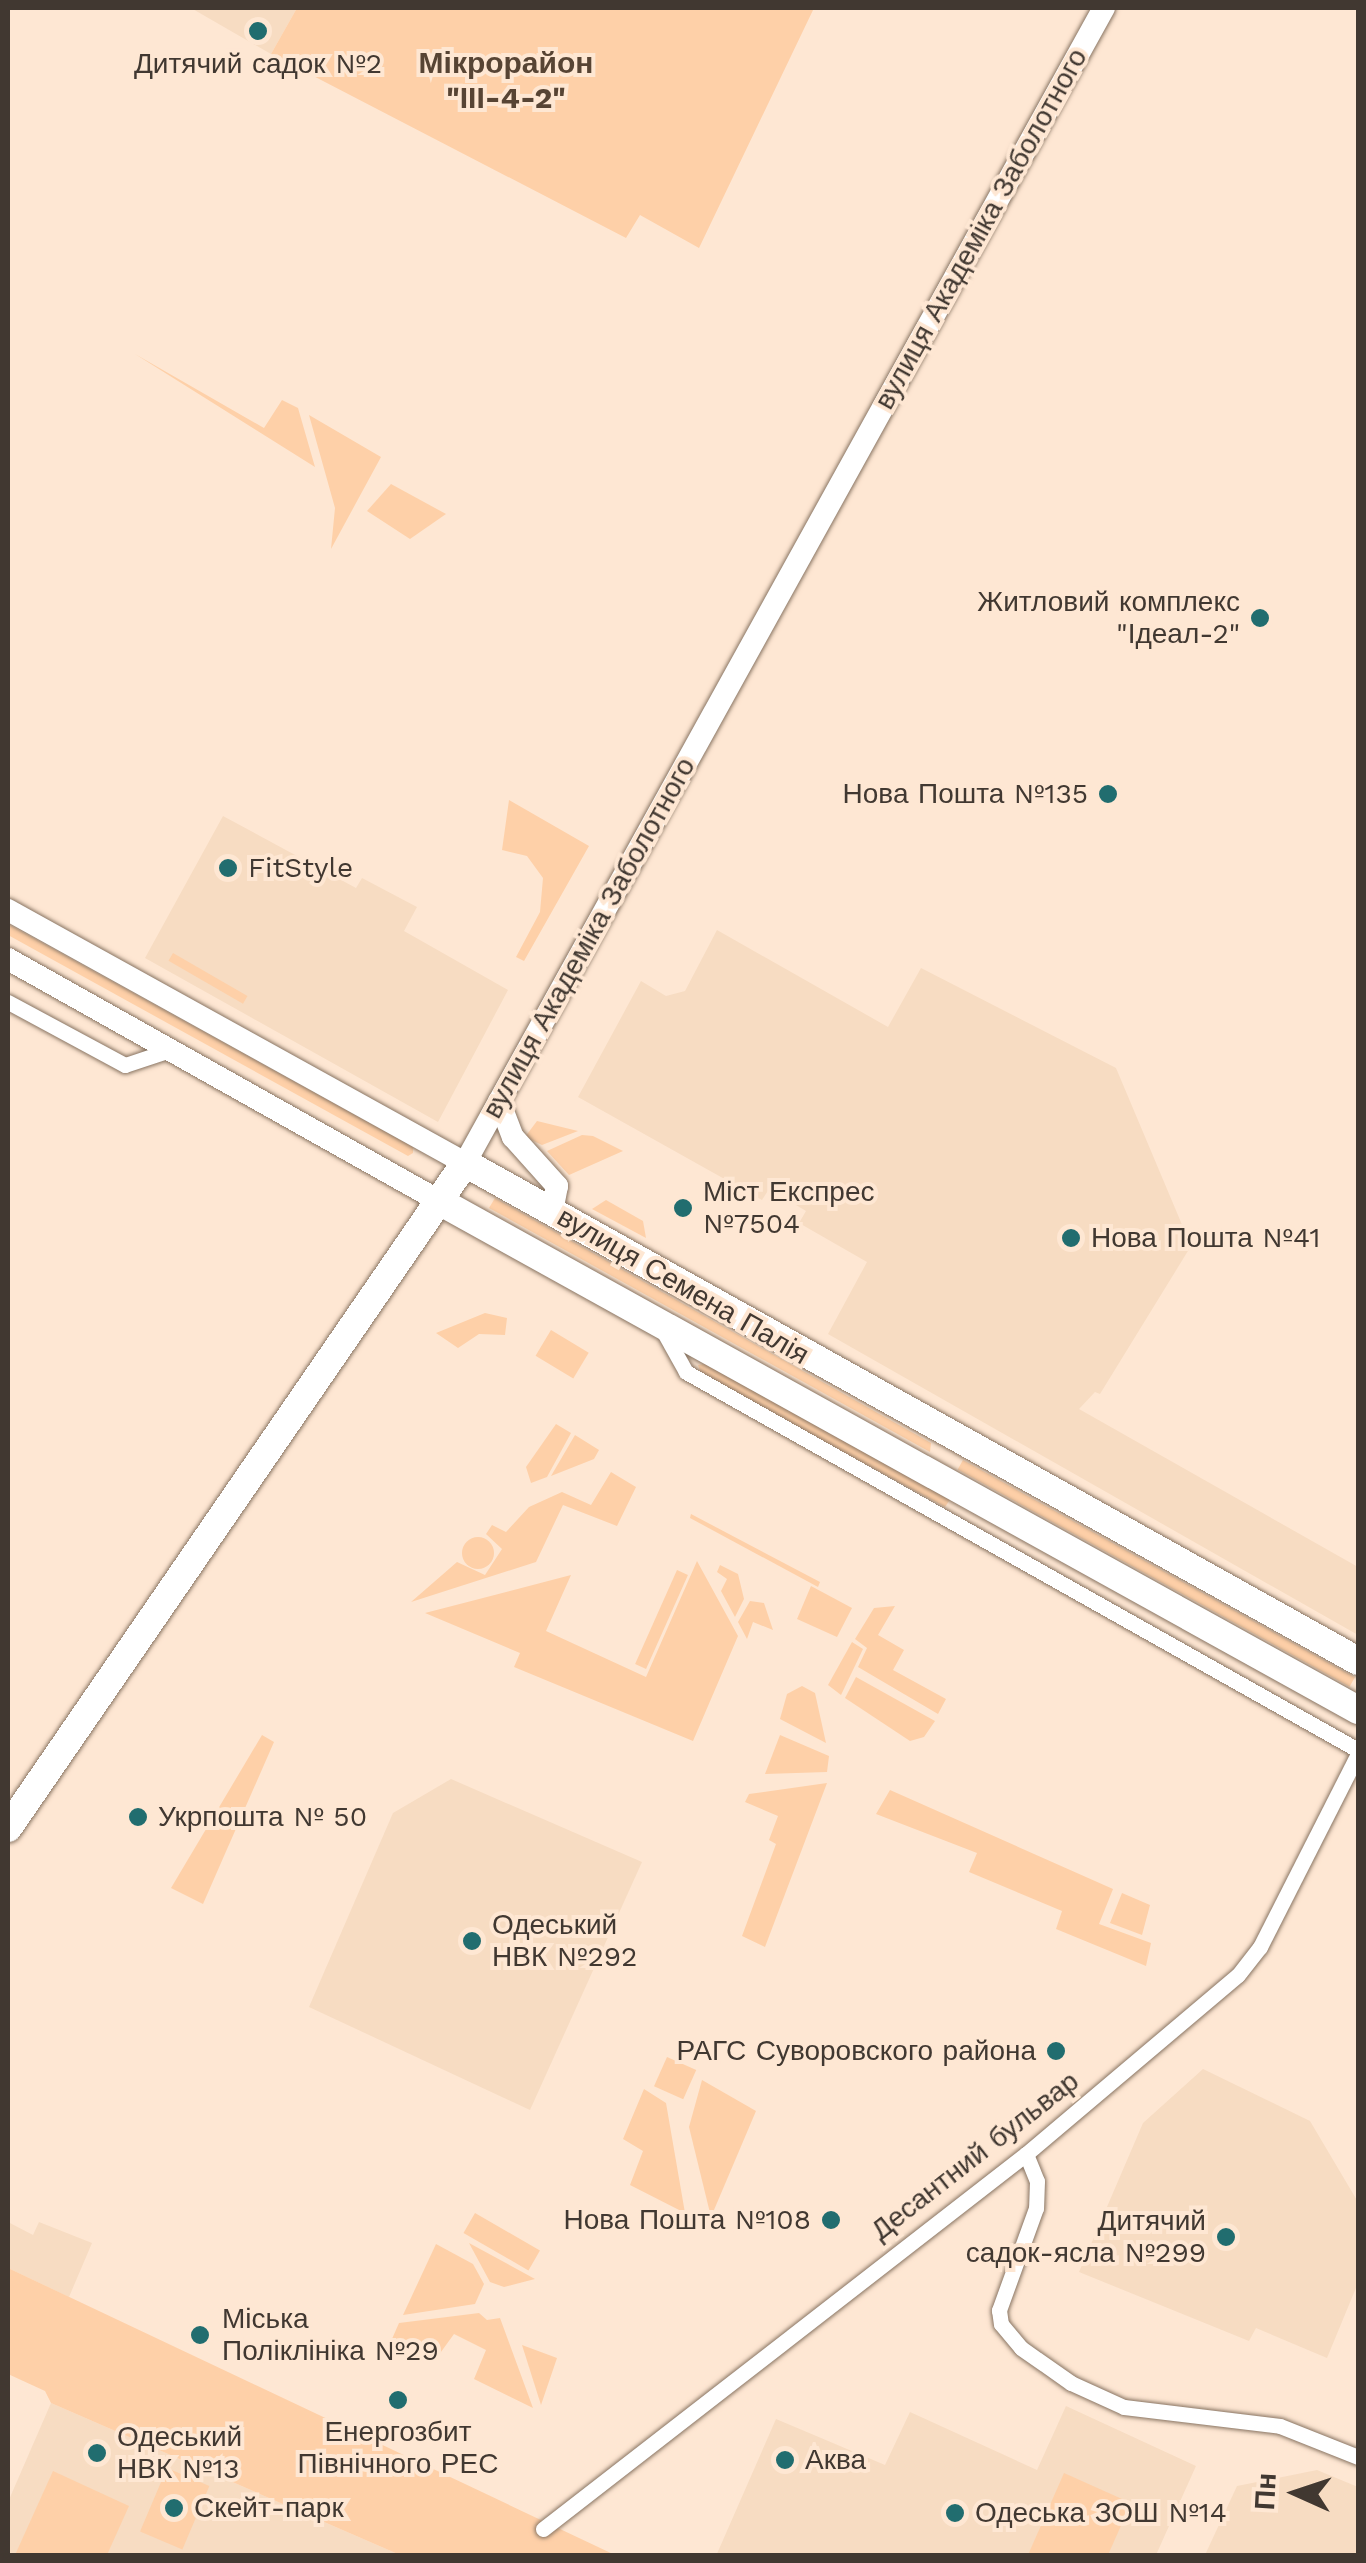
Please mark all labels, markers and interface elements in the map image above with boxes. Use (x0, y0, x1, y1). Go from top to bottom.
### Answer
marker: Дитячий садок №2 (247, 20, 269, 42)
street label: вулиця Академіка Заболотного (868, 43, 1094, 415)
district label: Мікрорайон "ІІІ-4-2" (419, 45, 593, 116)
place label: Дитячий садок №2 (134, 47, 382, 81)
place label: Житловий комплекс "Ідеал-2" (977, 585, 1240, 651)
marker: Житловий комплекс "Ідеал-2" (1249, 607, 1271, 629)
street label: вулиця Академіка Заболотного (476, 752, 702, 1124)
place label: Нова Пошта №135 (843, 777, 1088, 811)
marker: Нова Пошта №135 (1097, 783, 1119, 805)
place label: FitStyle (248, 851, 353, 885)
marker: FitStyle (217, 857, 239, 879)
place label: Міст Експрес №7504 (703, 1175, 874, 1241)
marker: Міст Експрес №7504 (672, 1197, 694, 1219)
street label: вулиця Семена Палія (551, 1200, 815, 1372)
place label: Нова Пошта №41 (1091, 1221, 1320, 1255)
marker: Нова Пошта №41 (1060, 1227, 1082, 1249)
place label: Укрпошта № 50 (158, 1800, 367, 1834)
marker: Укрпошта № 50 (127, 1806, 149, 1828)
place label: Одеський НВК №292 (492, 1908, 637, 1974)
marker: Одеський НВК №292 (461, 1930, 483, 1952)
place label: РАГС Суворовского района (677, 2034, 1036, 2068)
marker: РАГС Суворовского района (1045, 2040, 1067, 2062)
street label: Десантний бульвар (865, 2065, 1085, 2247)
place label: Нова Пошта №108 (564, 2203, 811, 2237)
place label: Дитячий садок-ясла №299 (966, 2204, 1206, 2270)
marker: Нова Пошта №108 (820, 2209, 842, 2231)
marker: Дитячий садок-ясла №299 (1215, 2226, 1237, 2248)
place label: Міська Поліклініка №29 (222, 2302, 439, 2368)
marker: Міська Поліклініка №29 (187, 2322, 213, 2348)
marker: Енергозбит Північного РЕС (387, 2389, 409, 2411)
place label: Енергозбит Північного РЕС (298, 2415, 498, 2481)
place label: Одеський НВК №13 (117, 2420, 242, 2486)
marker: Одеський НВК №13 (86, 2442, 108, 2464)
place label: Аква (805, 2443, 866, 2477)
north arrow (1246, 2443, 1346, 2543)
marker: Аква (774, 2449, 796, 2471)
text: Пн (1248, 2472, 1283, 2511)
place label: Скейт-парк (194, 2491, 344, 2525)
place label: Одеська ЗОШ №14 (975, 2496, 1227, 2530)
marker: Скейт-парк (163, 2497, 185, 2519)
marker: Одеська ЗОШ №14 (944, 2502, 966, 2524)

